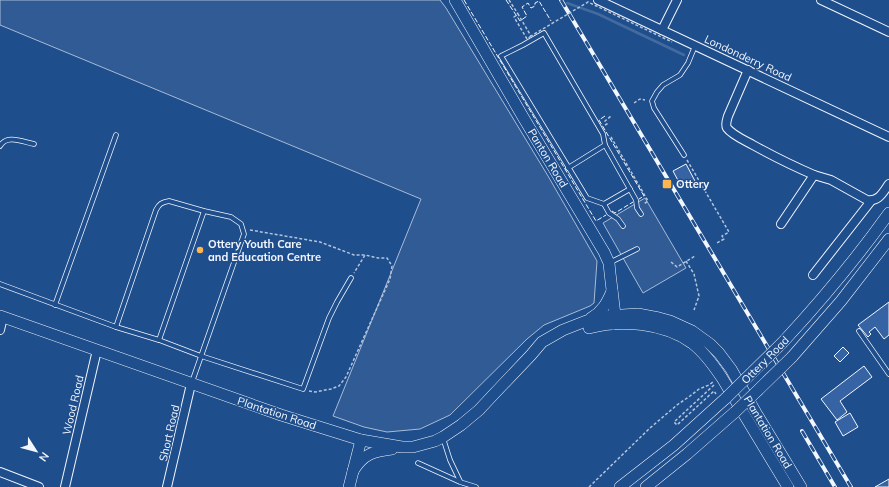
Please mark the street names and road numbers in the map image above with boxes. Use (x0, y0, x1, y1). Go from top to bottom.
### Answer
street label: Londonderry Road (702, 32, 794, 84)
street label: Panton Road (525, 126, 571, 190)
street label: Ottery Road (738, 333, 792, 387)
street label: Wood Road (59, 374, 87, 436)
street label: Plantation Road (741, 393, 795, 471)
street label: Plantation Road (236, 394, 318, 432)
street label: Short Road (156, 403, 182, 463)

